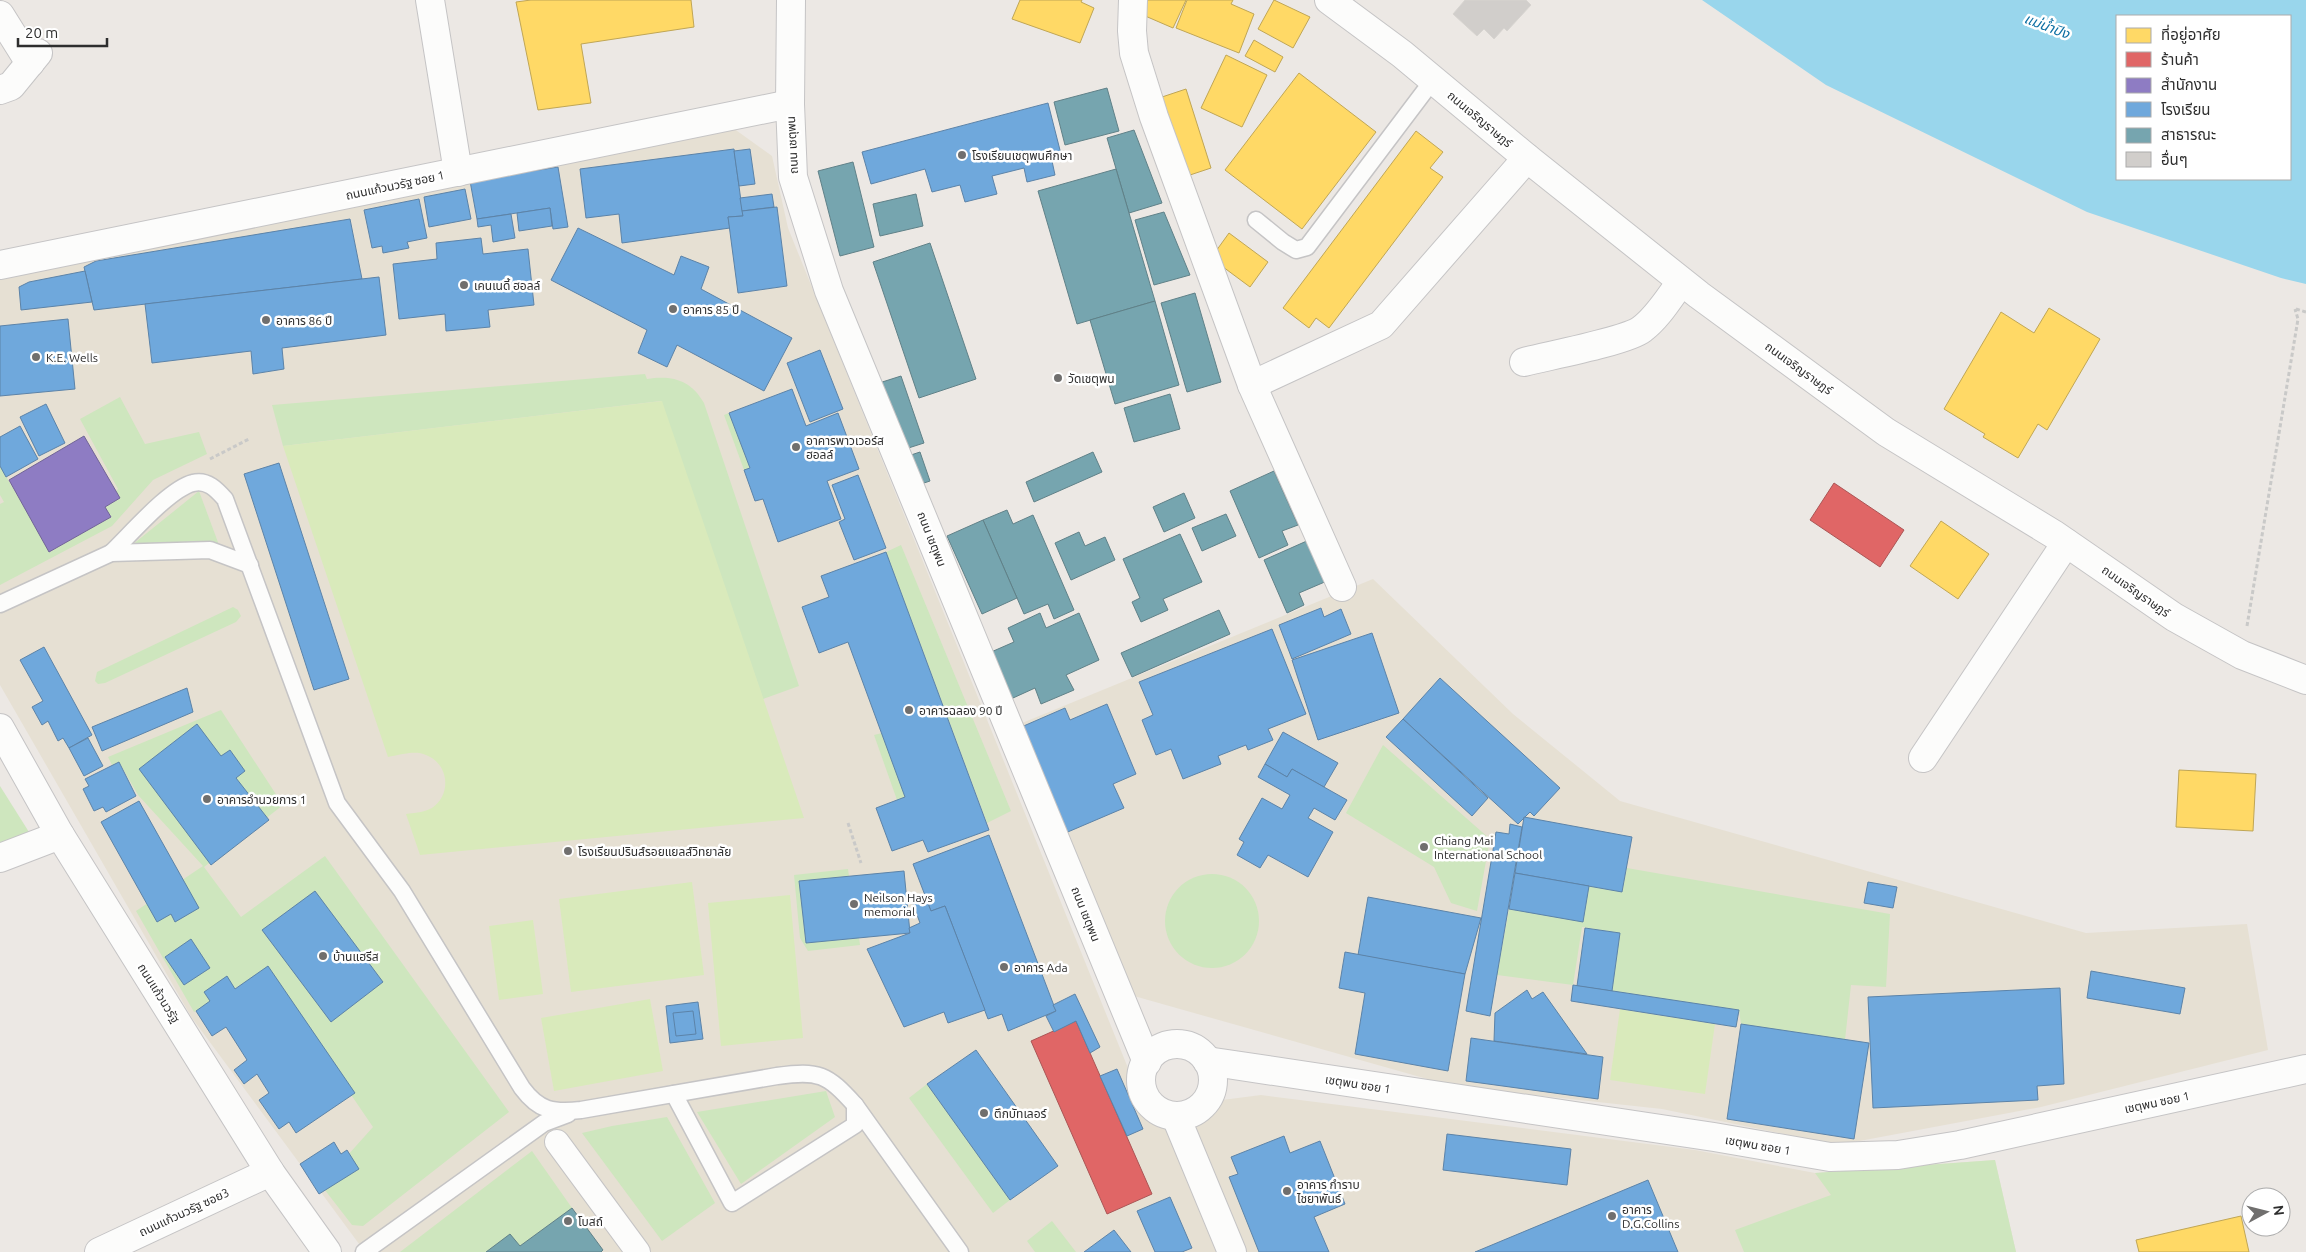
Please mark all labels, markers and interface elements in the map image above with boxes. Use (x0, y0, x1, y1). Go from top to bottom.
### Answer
water label: แม่น้ำปิง (2022, 8, 2074, 42)
scale bar (18, 15, 106, 47)
legend (2116, 15, 2291, 180)
text: 20 m (25, 24, 58, 41)
text: ที่อยู่อาศัย (2161, 24, 2221, 44)
text: ร้านค้า (2161, 51, 2199, 68)
text: สำนักงาน (2161, 76, 2217, 93)
street label: ถนนเจริญราษฎร์ (1445, 88, 1515, 151)
text: โรงเรียน (2161, 101, 2211, 118)
street label: ถนน เชตุพน (784, 116, 801, 174)
text: สาธารณะ (2161, 126, 2216, 143)
marker: โรงเรียนเชตุพนศึกษา (956, 149, 968, 161)
place label: โรงเรียนเชตุพนศึกษา (972, 149, 1072, 163)
text: อื่นๆ (2161, 149, 2188, 168)
street label: ถนนแก้วนวรัฐ ซอย 1 (344, 168, 446, 203)
place label: เคนเนดี้ ฮอลล์ (474, 277, 540, 292)
marker: เคนเนดี้ ฮอลล์ (458, 279, 470, 291)
marker: อาคาร 85 ปี (667, 303, 679, 315)
place label: อาคาร 85 ปี (683, 303, 739, 316)
marker: อาคาร 86 ปี (260, 314, 272, 326)
place label: อาคาร 86 ปี (276, 314, 332, 327)
street label: ถนนเจริญราษฎร์ (1762, 339, 1836, 398)
marker: K.E. Wells (30, 351, 42, 363)
place label: K.E. Wells (46, 351, 98, 364)
marker: วัดเชตุพน (1052, 372, 1064, 384)
place label: วัดเชตุพน (1068, 372, 1115, 386)
place label: อาคารพาวเวอร์ส ฮอลล์ (806, 434, 884, 461)
marker: อาคารพาวเวอร์ส ฮอลล์ (790, 441, 802, 453)
street label: ถนน เชตุพน (914, 510, 949, 569)
street label: ถนนเจริญราษฎร์ (2099, 563, 2173, 620)
marker: อาคารฉลอง 90 ปี (903, 704, 915, 716)
place label: อาคารฉลอง 90 ปี (919, 704, 1003, 717)
marker: อาคารอำนวยการ 1 (201, 793, 213, 805)
place label: อาคารอำนวยการ 1 (217, 793, 306, 806)
place label: Chiang Mai International School (1434, 834, 1542, 861)
marker: Chiang Mai International School (1418, 841, 1430, 853)
marker: โรงเรียนปรินส์รอยแยลส์วิทยาลัย (562, 845, 574, 857)
place label: โรงเรียนปรินส์รอยแยลส์วิทยาลัย (578, 845, 731, 858)
street label: ถนน เชตุพน (1068, 885, 1103, 944)
place label: Neilson Hays memorial (864, 891, 933, 918)
marker: Neilson Hays memorial (848, 898, 860, 910)
marker: บ้านแฮรีส (317, 950, 329, 962)
place label: บ้านแฮรีส (333, 950, 379, 963)
street label: ถนนแก้วนวรัฐ (135, 961, 183, 1026)
marker: อาคาร Ada (998, 961, 1010, 973)
place label: อาคาร Ada (1014, 961, 1068, 974)
street label: เชตุพน ซอย 1 (1324, 1072, 1392, 1097)
street label: เชตุพน ซอย 1 (2123, 1089, 2191, 1116)
marker: ตึกบัทเลอร์ (978, 1107, 990, 1119)
place label: ตึกบัทเลอร์ (994, 1107, 1047, 1120)
street label: เชตุพน ซอย 1 (1724, 1133, 1792, 1158)
place label: อาคาร กำราบ ไชยาพันธ์ (1296, 1178, 1360, 1205)
street label: ถนนแก้วนวรัฐ ซอย3 (137, 1185, 231, 1239)
marker: อาคาร กำราบ ไชยาพันธ์ (1281, 1185, 1293, 1197)
north arrow (2241, 1187, 2291, 1237)
place label: อาคาร D.G.Collins (1622, 1203, 1679, 1230)
text: N (2270, 1204, 2287, 1217)
marker: อาคาร D.G.Collins (1606, 1210, 1618, 1222)
marker: โบสถ์ (562, 1215, 574, 1227)
place label: โบสถ์ (578, 1215, 603, 1228)

